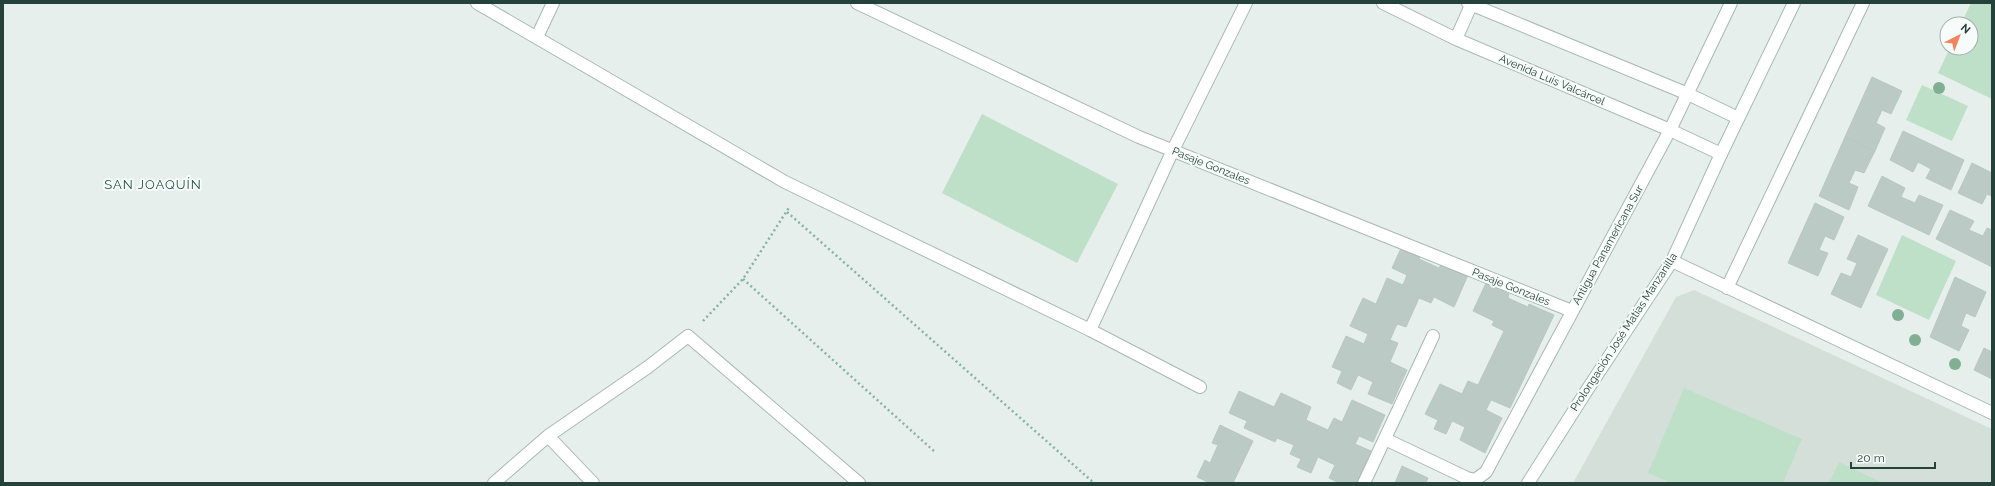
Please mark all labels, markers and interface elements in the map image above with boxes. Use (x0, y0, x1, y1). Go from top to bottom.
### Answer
north arrow (1939, 16, 1979, 56)
text: N (1958, 21, 1973, 37)
street label: Avenida Luis Valcárcel (1497, 52, 1607, 108)
street label: Pasaje Gonzales (1170, 144, 1252, 188)
district label: SAN JOAQUÍN (104, 177, 202, 192)
street label: Antigua Panamericana Sur (1570, 183, 1646, 307)
street label: Prolongación José Matías Manzanilla (1568, 250, 1680, 414)
street label: Pasaje Gonzales (1470, 265, 1552, 309)
scale bar (1851, 444, 1935, 470)
text: 20 m (1857, 451, 1885, 465)

